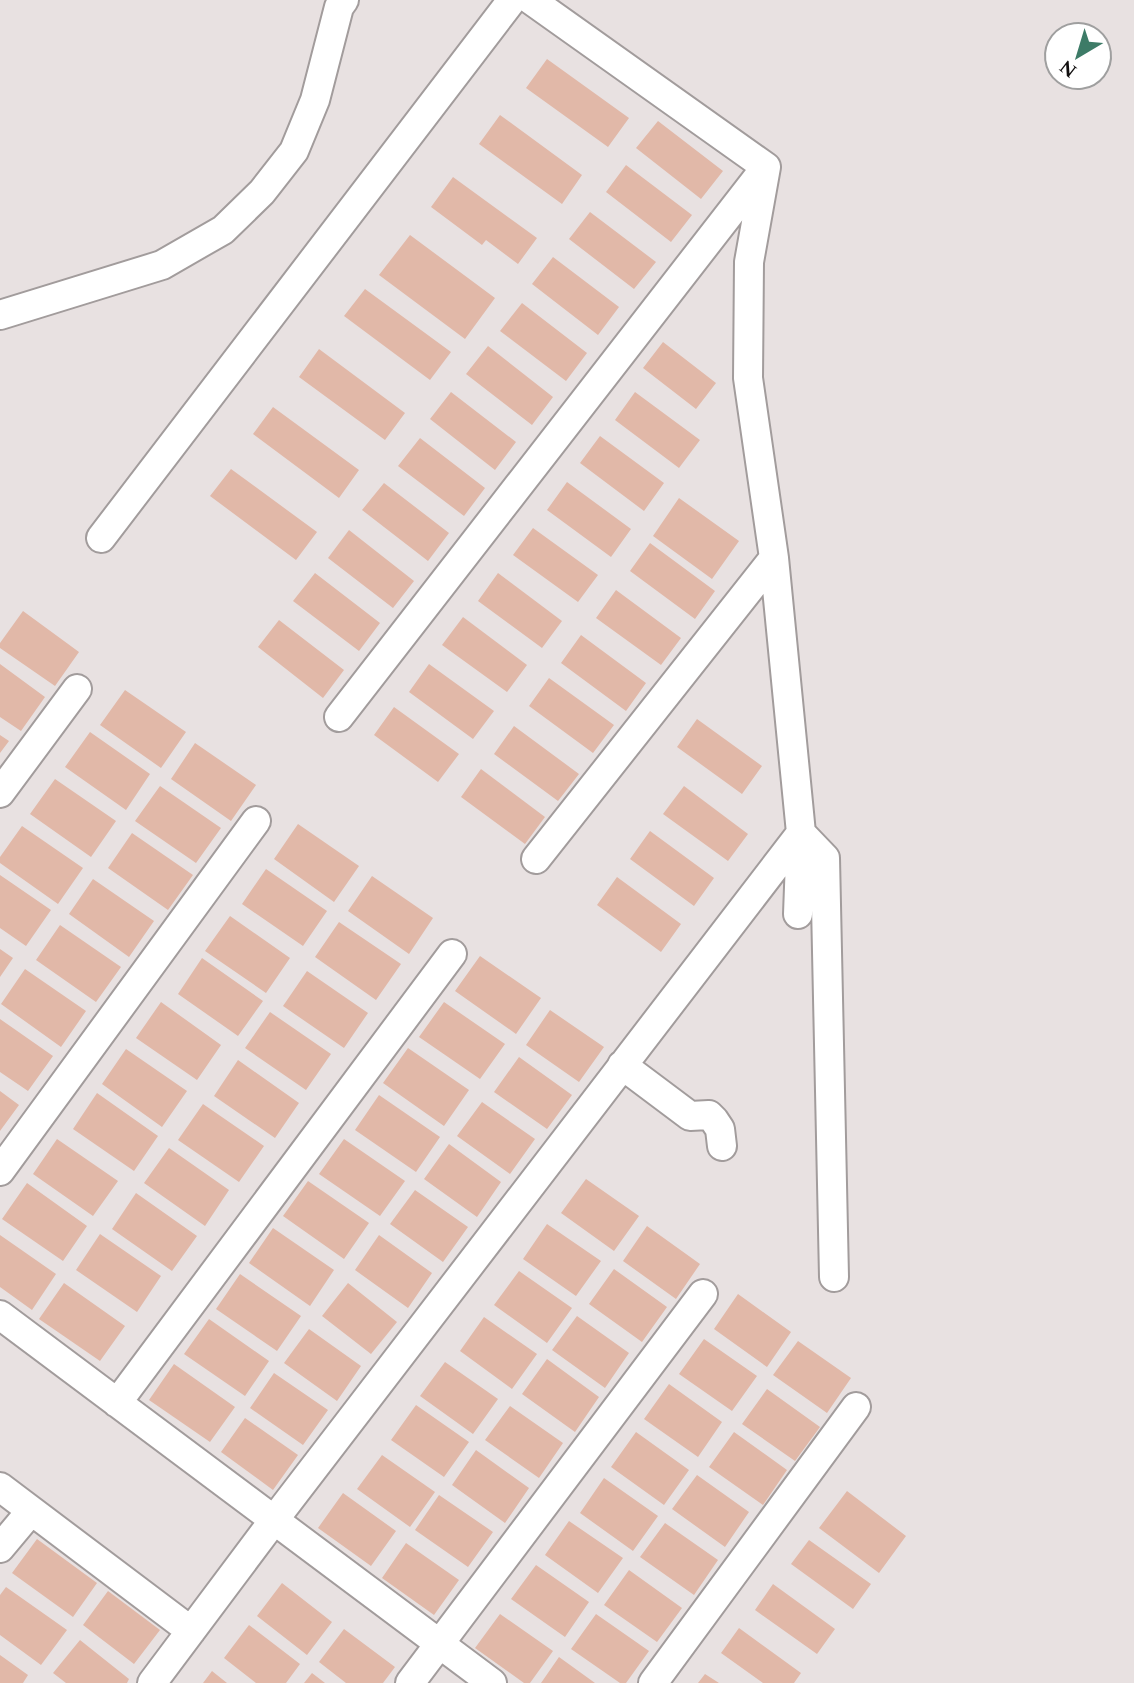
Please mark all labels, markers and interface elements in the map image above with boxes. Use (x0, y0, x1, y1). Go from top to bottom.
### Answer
north arrow (1043, 21, 1113, 91)
text: N (1053, 52, 1083, 84)

